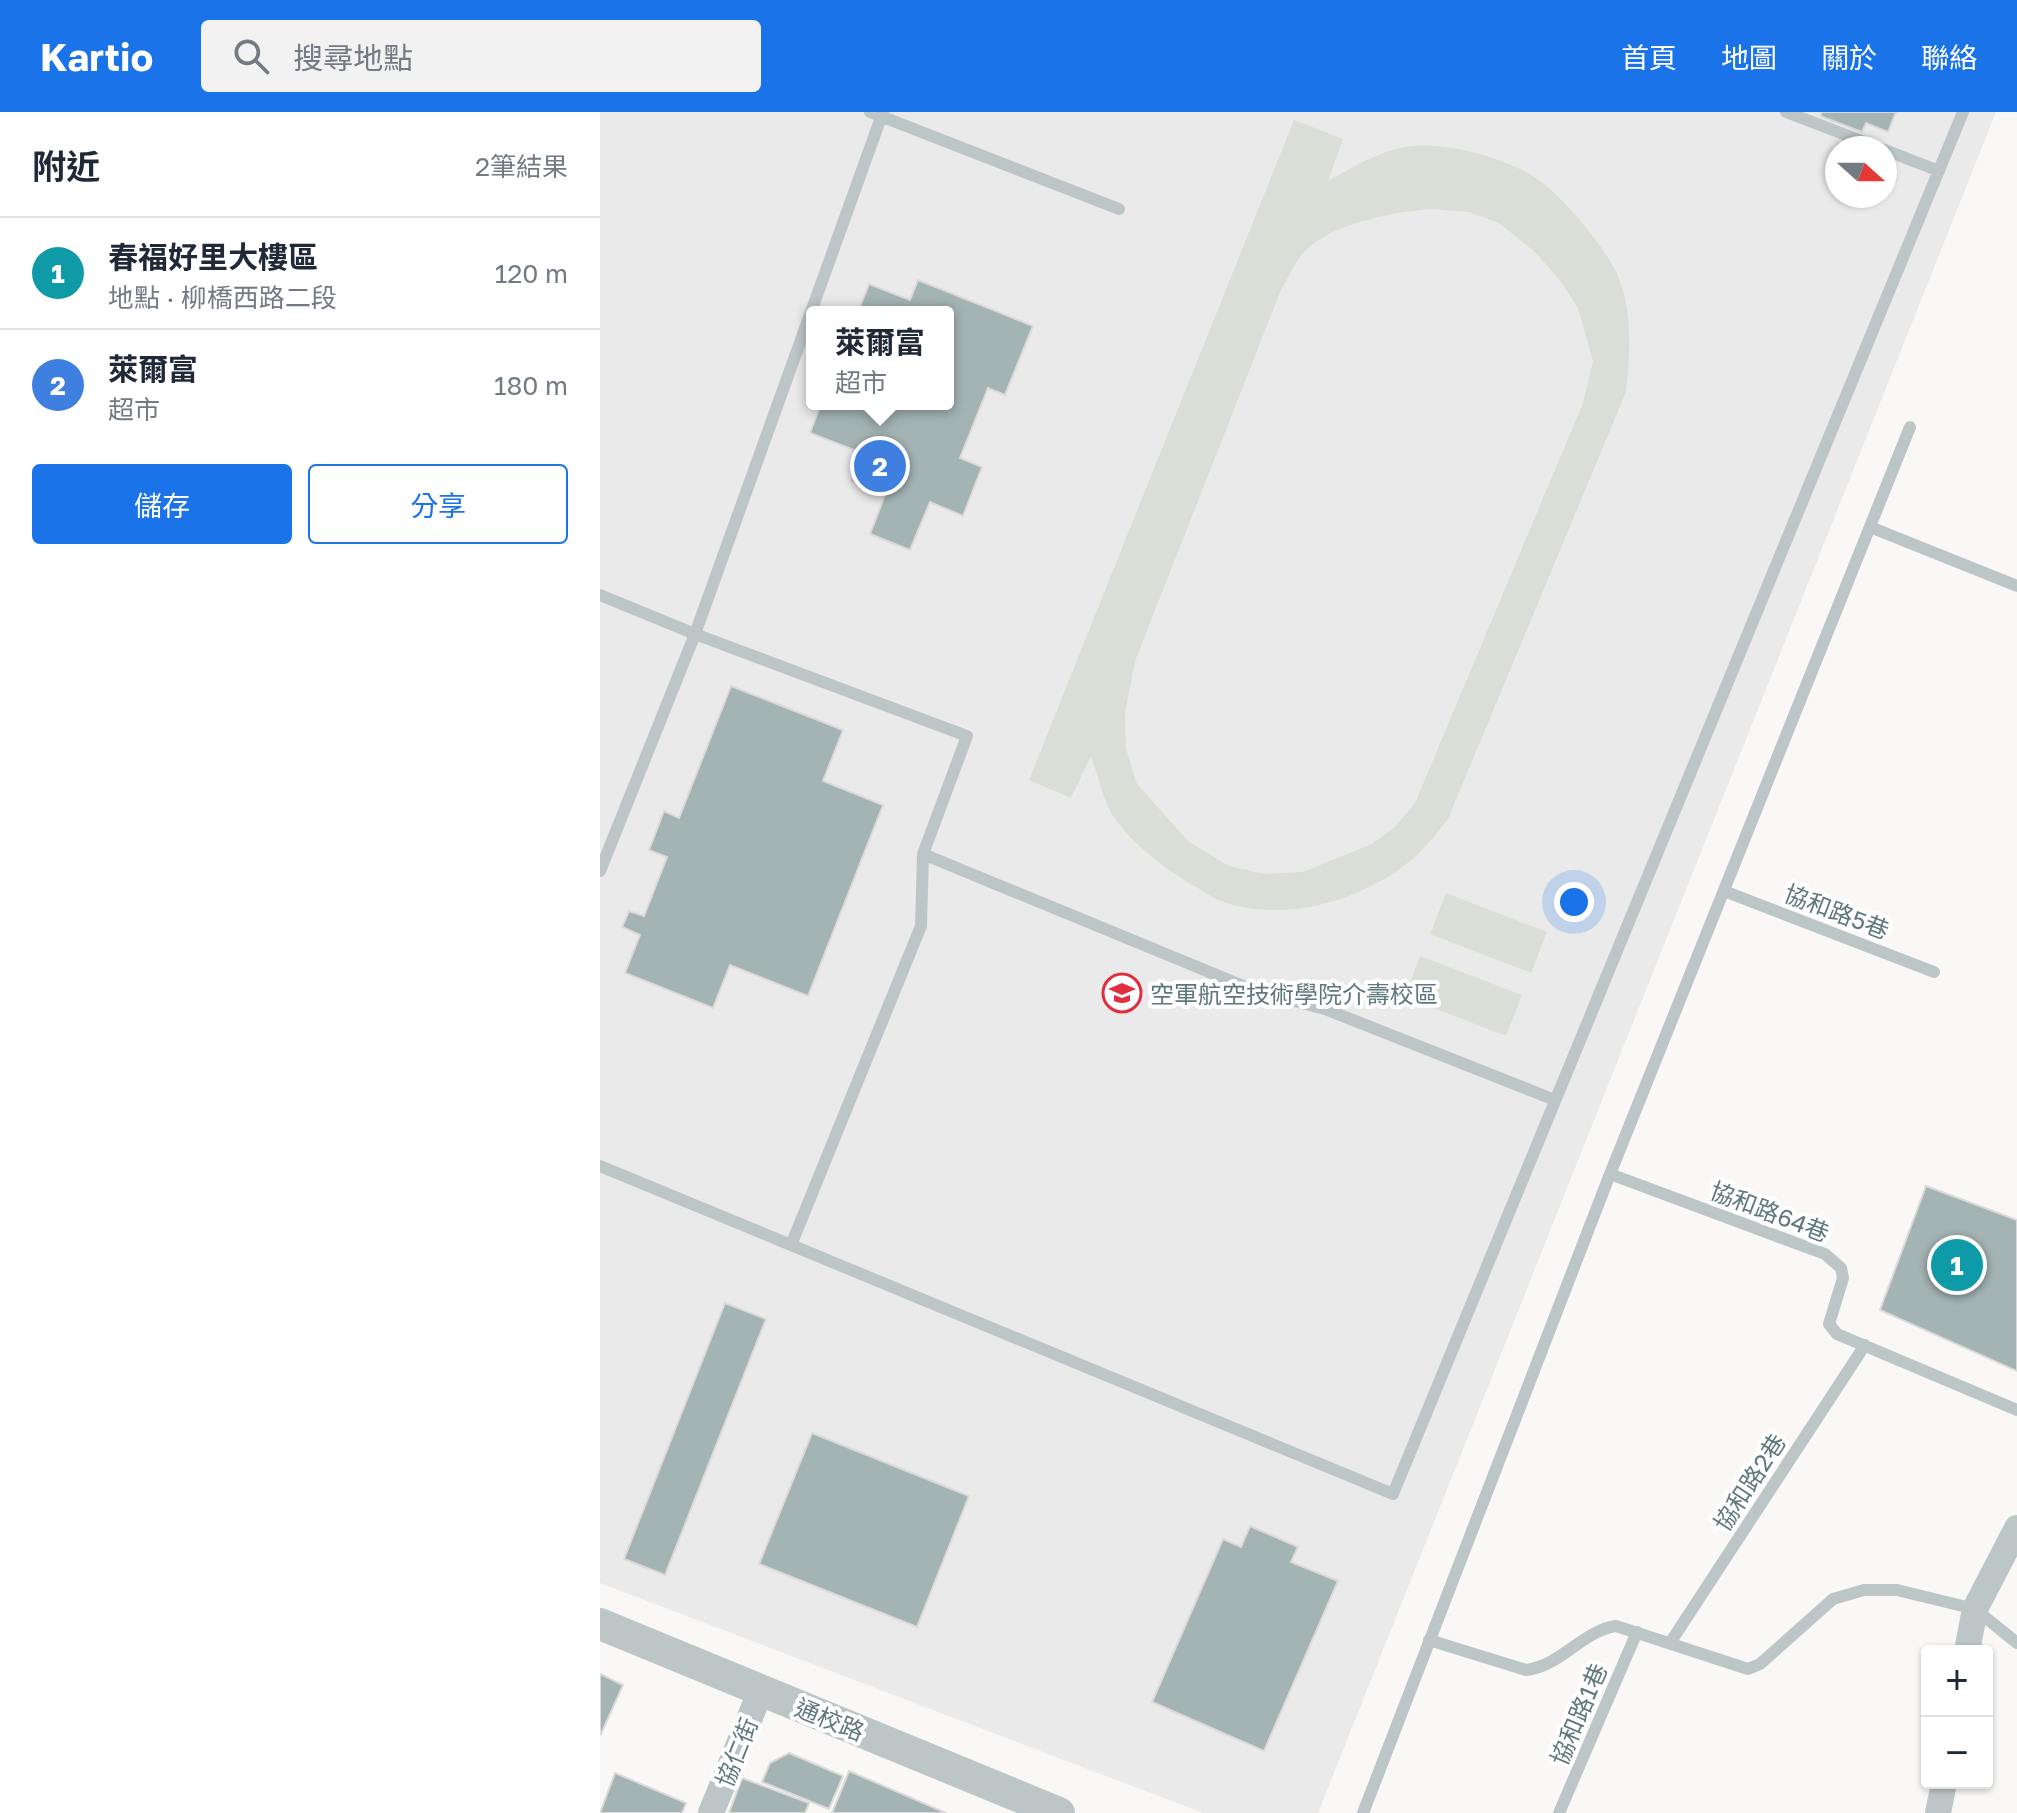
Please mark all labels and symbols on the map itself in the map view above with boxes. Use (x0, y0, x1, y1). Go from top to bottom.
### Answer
north arrow (1825, 136, 1897, 208)
pin: 2 (854, 436, 906, 496)
street label: 協和路5巷 (1780, 878, 1894, 944)
your location (1554, 882, 1594, 922)
school or university icon: 空軍航空技術學院介壽校區 (1101, 972, 1143, 1014)
place label: 空軍航空技術學院介壽校區 (1150, 979, 1438, 1008)
street label: 協和路64巷 (1706, 1175, 1834, 1247)
pin: 1 (1931, 1235, 1983, 1295)
street label: 協和路2巷 (1707, 1428, 1791, 1536)
street label: 協和路1巷 (1544, 1659, 1612, 1769)
street label: 通校路 (791, 1692, 869, 1746)
street label: 協仁街 (709, 1713, 763, 1791)

